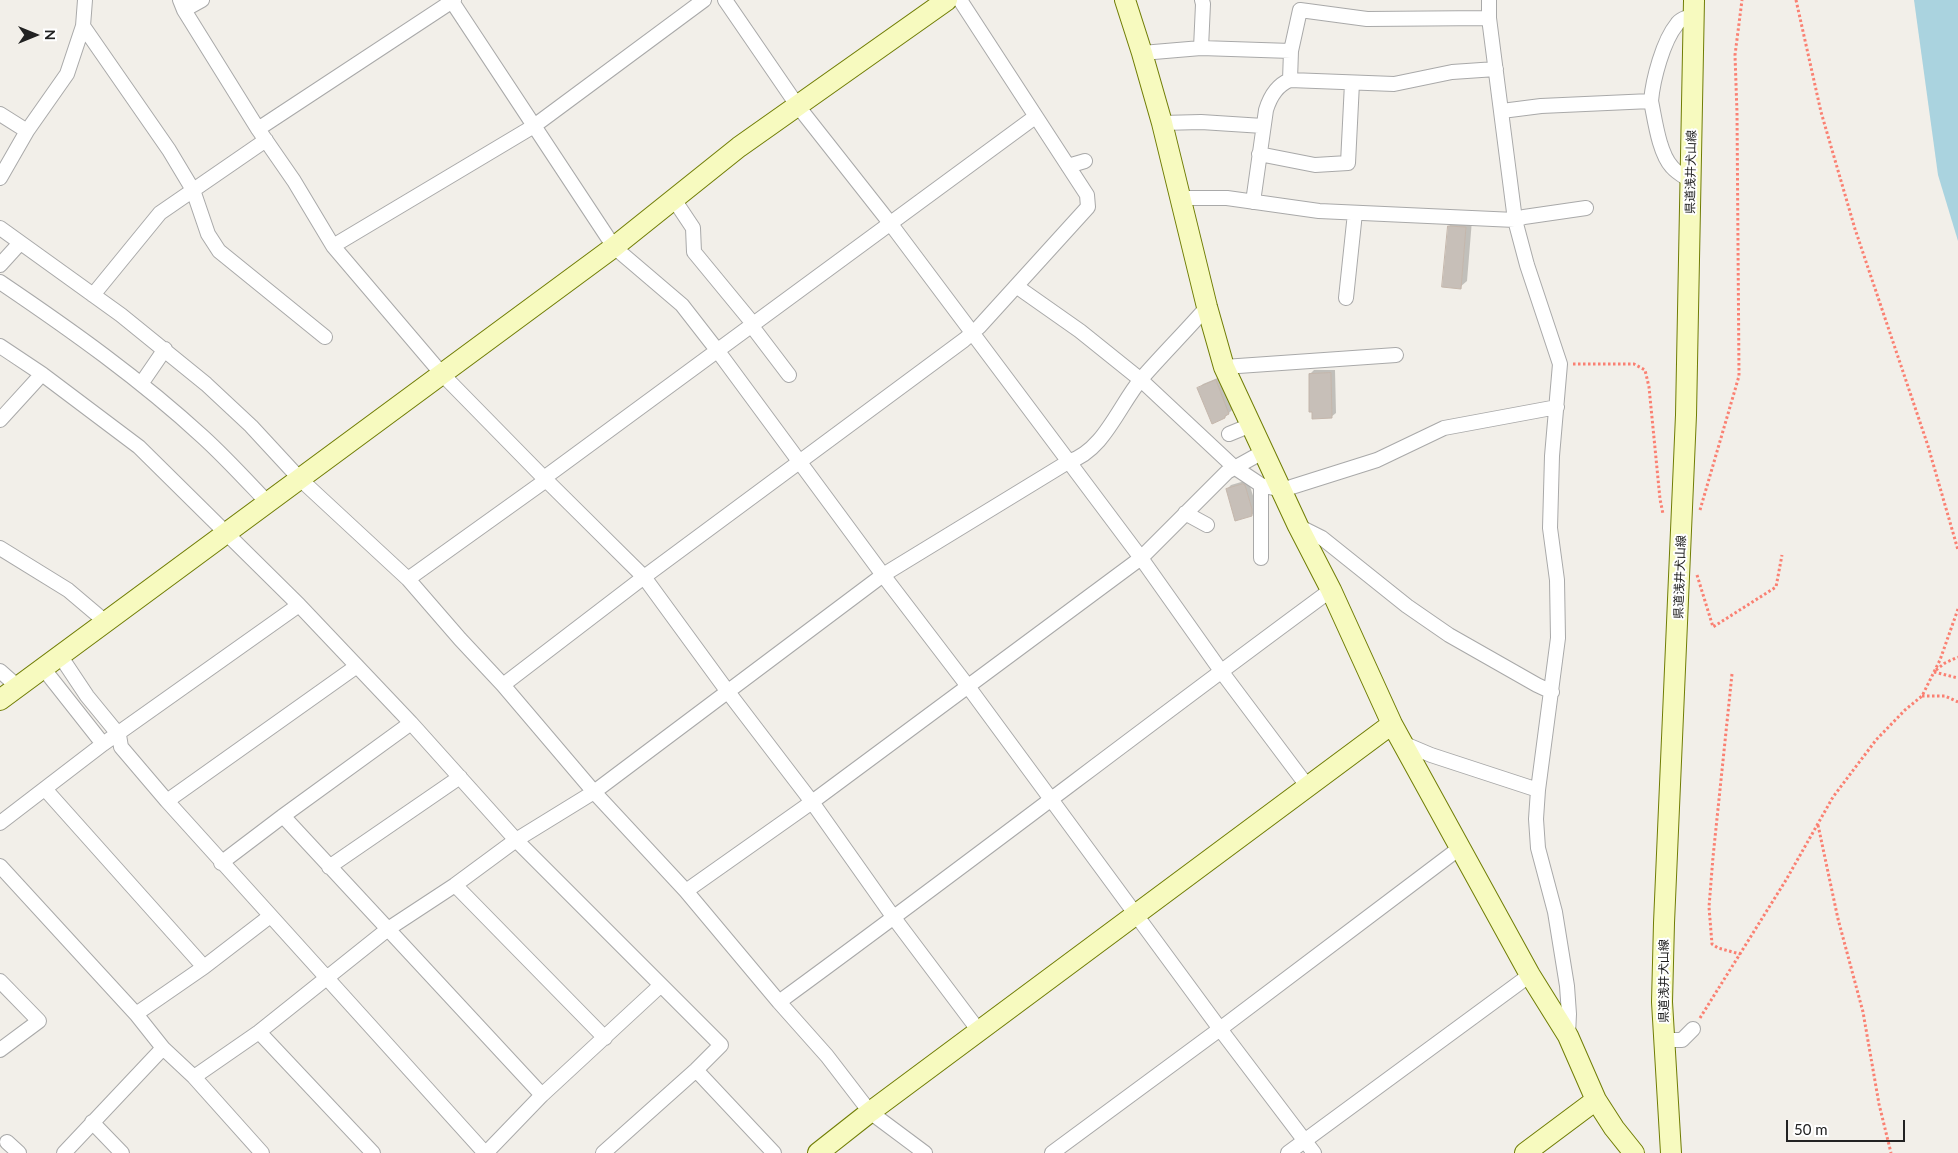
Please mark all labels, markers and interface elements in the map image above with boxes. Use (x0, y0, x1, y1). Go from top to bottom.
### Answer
north arrow (10, 10, 60, 60)
text: N (42, 30, 59, 40)
street label: 県道浅井犬山線 (1683, 130, 1699, 214)
street label: 県道浅井犬山線 (1671, 535, 1689, 619)
street label: 県道浅井犬山線 (1657, 939, 1671, 1023)
scale bar (1788, 1110, 1907, 1142)
text: 50 m (1794, 1120, 1828, 1138)

